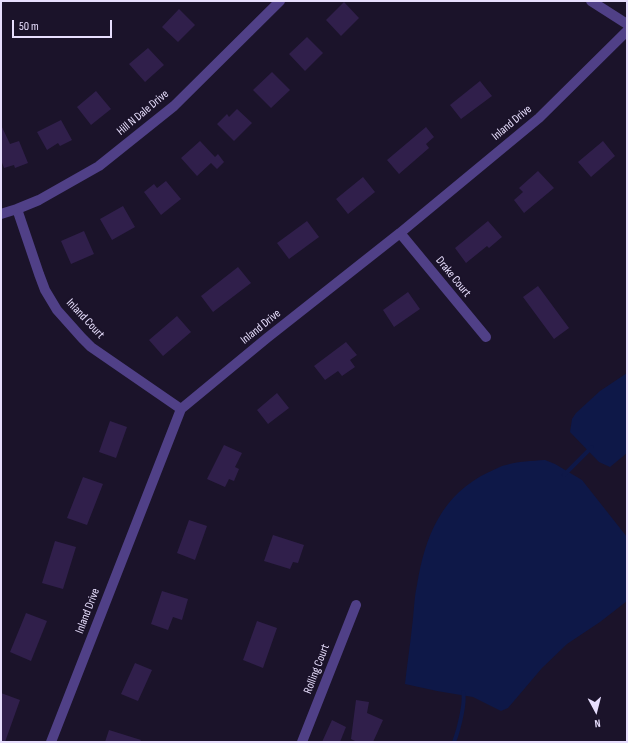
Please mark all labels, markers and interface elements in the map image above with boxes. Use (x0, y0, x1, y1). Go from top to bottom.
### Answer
scale bar (14, 12, 114, 38)
text: 50 m (19, 19, 39, 34)
street label: Hill N Dale Drive (114, 87, 172, 139)
street label: Inland Drive (489, 102, 535, 144)
street label: Drake Court (432, 254, 474, 300)
street label: Inland Court (63, 296, 107, 342)
street label: Inland Drive (238, 306, 284, 348)
street label: Inland Drive (73, 586, 103, 636)
street label: Rolling Court (301, 642, 333, 696)
north arrow (576, 691, 616, 731)
text: N (594, 717, 601, 730)

